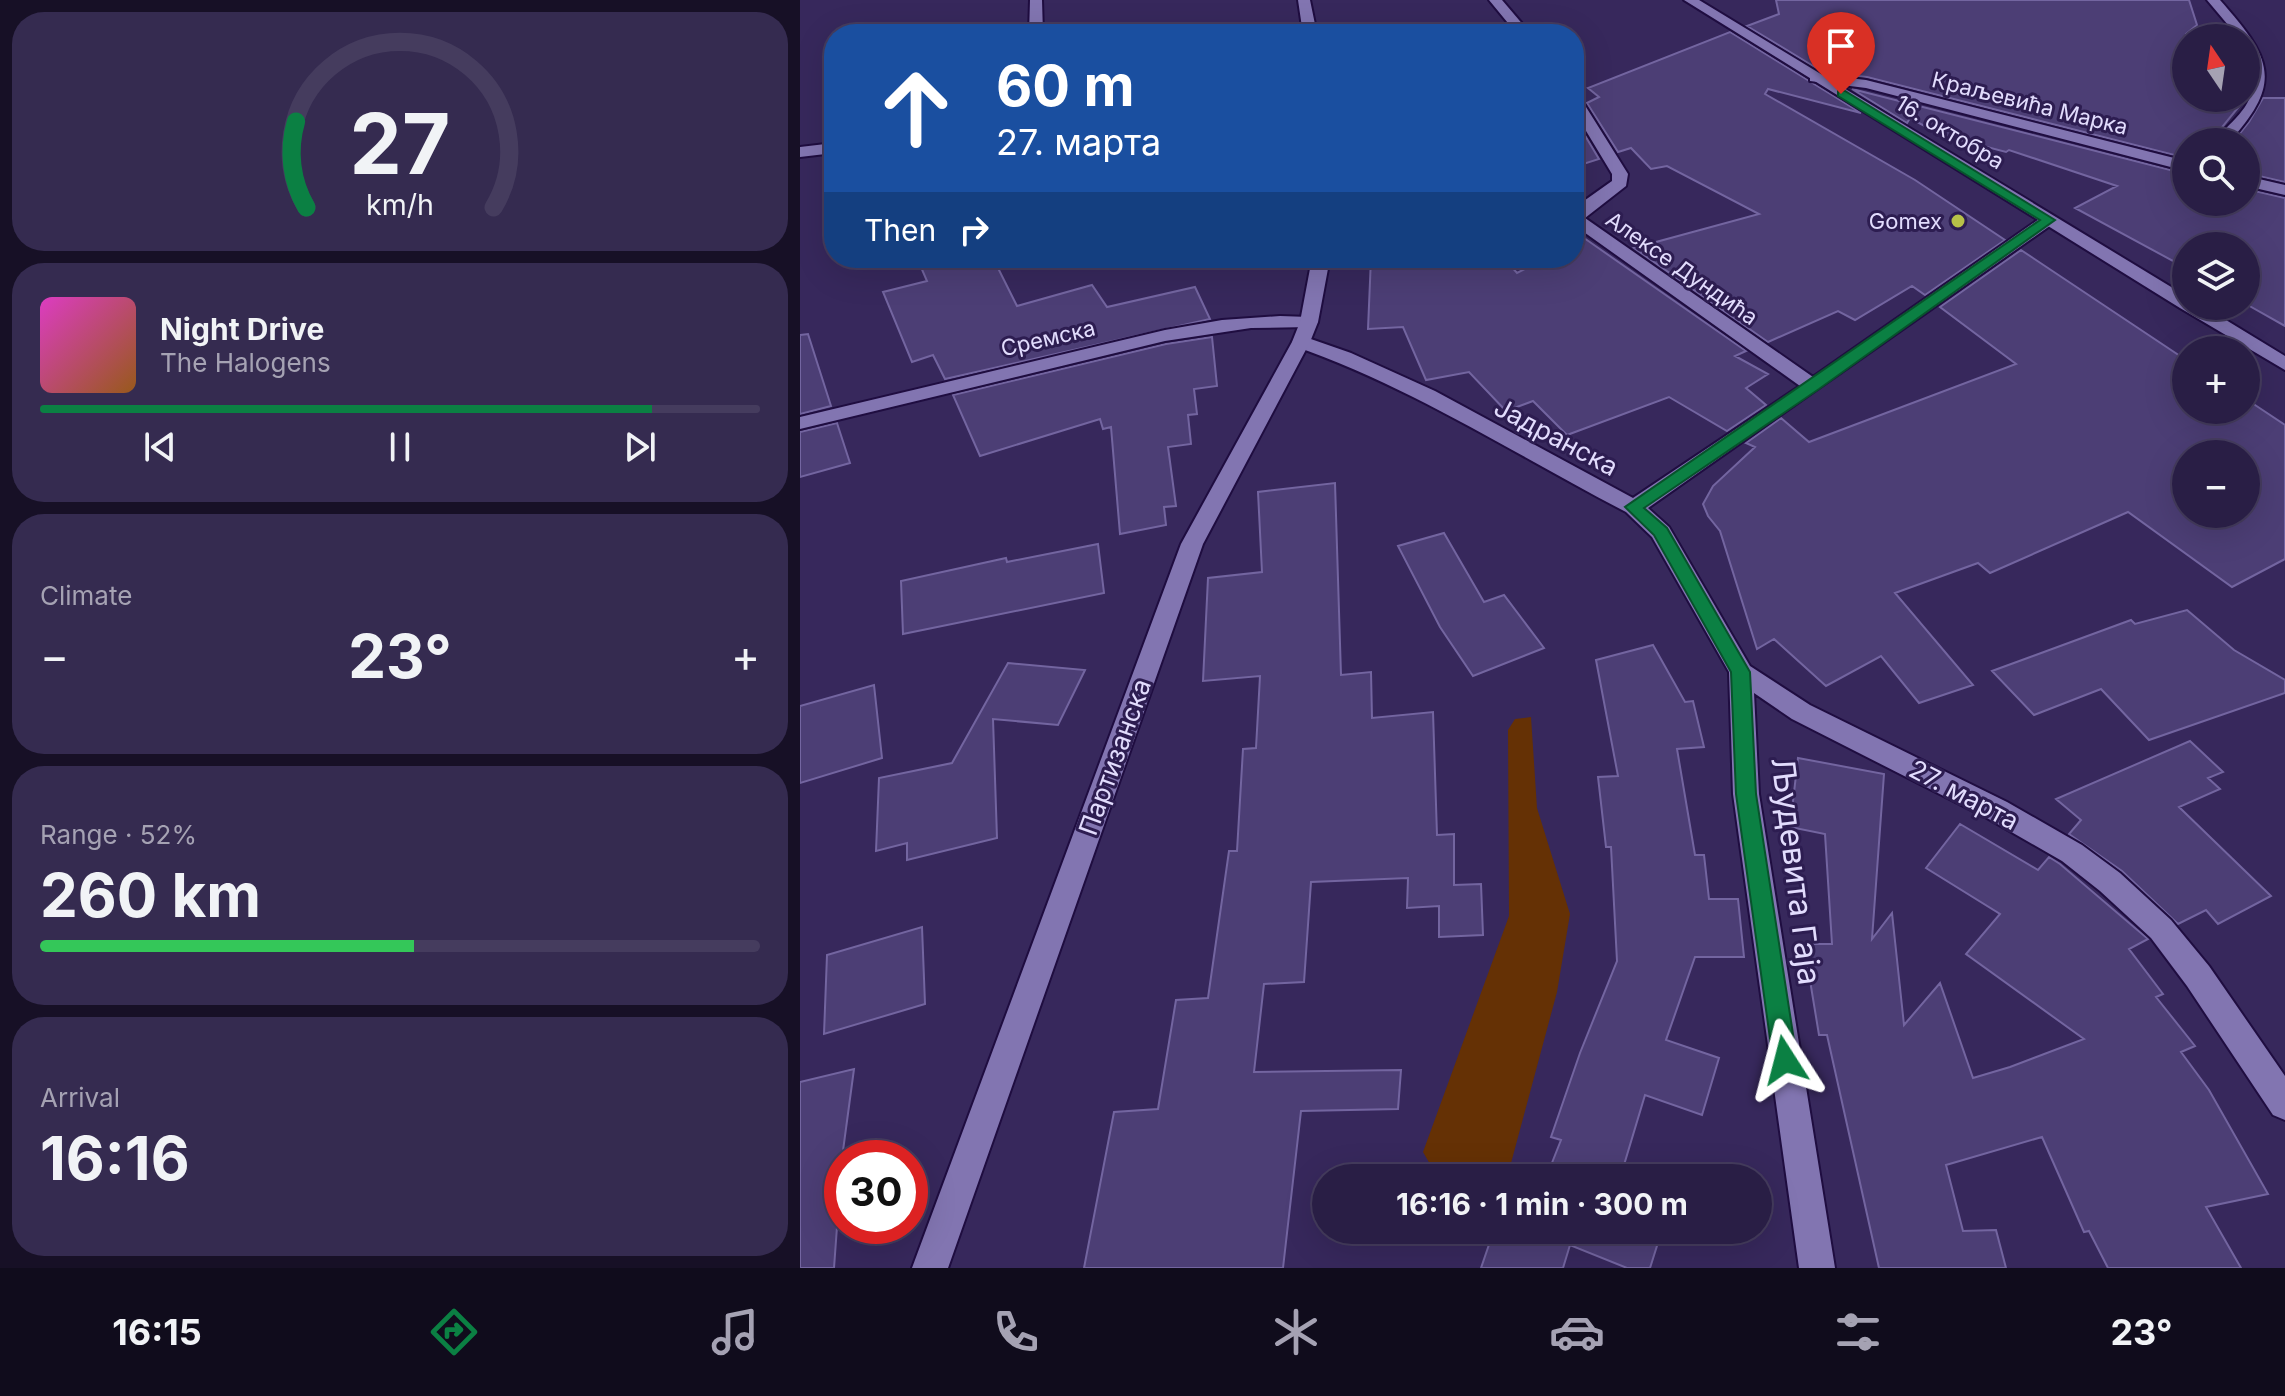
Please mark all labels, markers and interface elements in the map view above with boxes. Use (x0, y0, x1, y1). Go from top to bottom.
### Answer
pin (1807, 12, 1875, 94)
icon: arrive (1819, 24, 1863, 68)
north arrow (2172, 24, 2260, 112)
map controls (2172, 24, 2260, 528)
text: 60 m (996, 52, 1135, 120)
icon: ahead (864, 56, 968, 160)
street label: Краљевића Марка (1929, 66, 2131, 140)
street label: 16. октобра (1891, 90, 2009, 174)
text: 27 (350, 92, 450, 193)
text: 27. марта (996, 120, 1161, 164)
button: search (2172, 128, 2260, 216)
text: km/h (366, 187, 434, 222)
street label: Алексе Дундића (1601, 206, 1763, 330)
icon: right (952, 208, 996, 252)
place label: Gomex (1869, 208, 1942, 234)
text: Then (864, 212, 936, 248)
marker: Gomex (1949, 212, 1967, 230)
button: layers (2172, 232, 2260, 320)
text: Night Drive (160, 311, 324, 347)
street label: Сремска (998, 315, 1098, 361)
button: + (2172, 336, 2260, 424)
text: The Halogens (160, 347, 331, 378)
street label: Јадранска (1489, 391, 1623, 482)
icon: previous (138, 425, 182, 469)
icon: pause (378, 425, 422, 469)
icon: next (618, 425, 662, 469)
button: − (2172, 440, 2260, 528)
text: Climate (40, 580, 132, 611)
text: 23° (348, 620, 452, 692)
text: − (40, 629, 69, 683)
text: + (731, 629, 760, 683)
street label: Партизанска (1072, 674, 1157, 839)
street label: 27. марта (1904, 753, 2024, 836)
street label: Људевита Гаја (1763, 755, 1830, 987)
text: Range · 52% (40, 819, 197, 850)
text: 260 km (40, 859, 261, 931)
position arrow (1743, 1018, 1827, 1102)
text: Arrival (40, 1082, 120, 1113)
text: 16:16 (40, 1122, 190, 1194)
speed limit sign: 30 (824, 1140, 928, 1244)
text: 16:16 · 1 min · 300 m (1396, 1186, 1688, 1222)
icon: directions (426, 1304, 482, 1360)
icon: music (707, 1304, 763, 1360)
icon: phone (988, 1304, 1044, 1360)
icon: climate (1268, 1304, 1324, 1360)
icon: car (1549, 1304, 1605, 1360)
icon: filters (1830, 1304, 1886, 1360)
text: 16:15 (112, 1310, 202, 1354)
text: 23° (2110, 1310, 2173, 1354)

